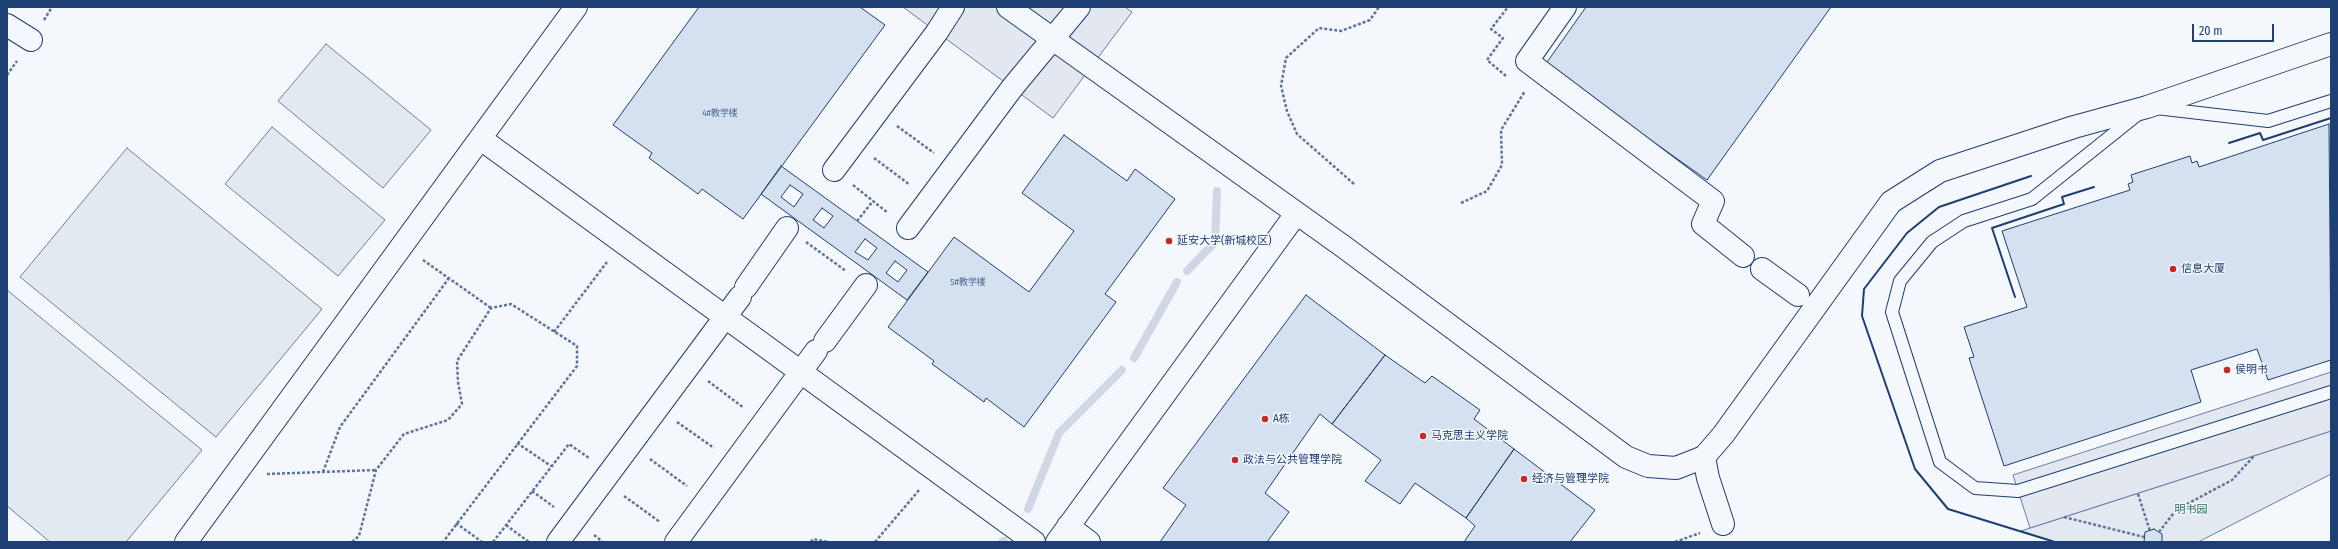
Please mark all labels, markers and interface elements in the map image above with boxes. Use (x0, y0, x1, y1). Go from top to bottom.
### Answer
scale bar (2194, 16, 2276, 42)
text: 20 m (2199, 24, 2223, 38)
house number: 4#教学楼 (702, 108, 738, 118)
place label: 延安大学(新城校区) (1177, 234, 1271, 248)
marker: 延安大学(新城校区) (1164, 236, 1174, 246)
place label: 信息大厦 (2181, 262, 2225, 276)
marker: 信息大厦 (2168, 264, 2178, 274)
house number: 5#教学楼 (950, 277, 986, 287)
place label: 侯明书 (2235, 363, 2268, 377)
marker: 侯明书 (2222, 365, 2232, 375)
place label: A栋 (1273, 412, 1290, 426)
marker: A栋 (1260, 414, 1270, 424)
place label: 马克思主义学院 (1431, 429, 1508, 443)
marker: 马克思主义学院 (1418, 431, 1428, 441)
place label: 政法与公共管理学院 (1243, 453, 1342, 467)
marker: 政法与公共管理学院 (1230, 455, 1240, 465)
place label: 经济与管理学院 (1532, 472, 1609, 486)
marker: 经济与管理学院 (1519, 474, 1529, 484)
park label: 明书园 (2175, 503, 2207, 517)

